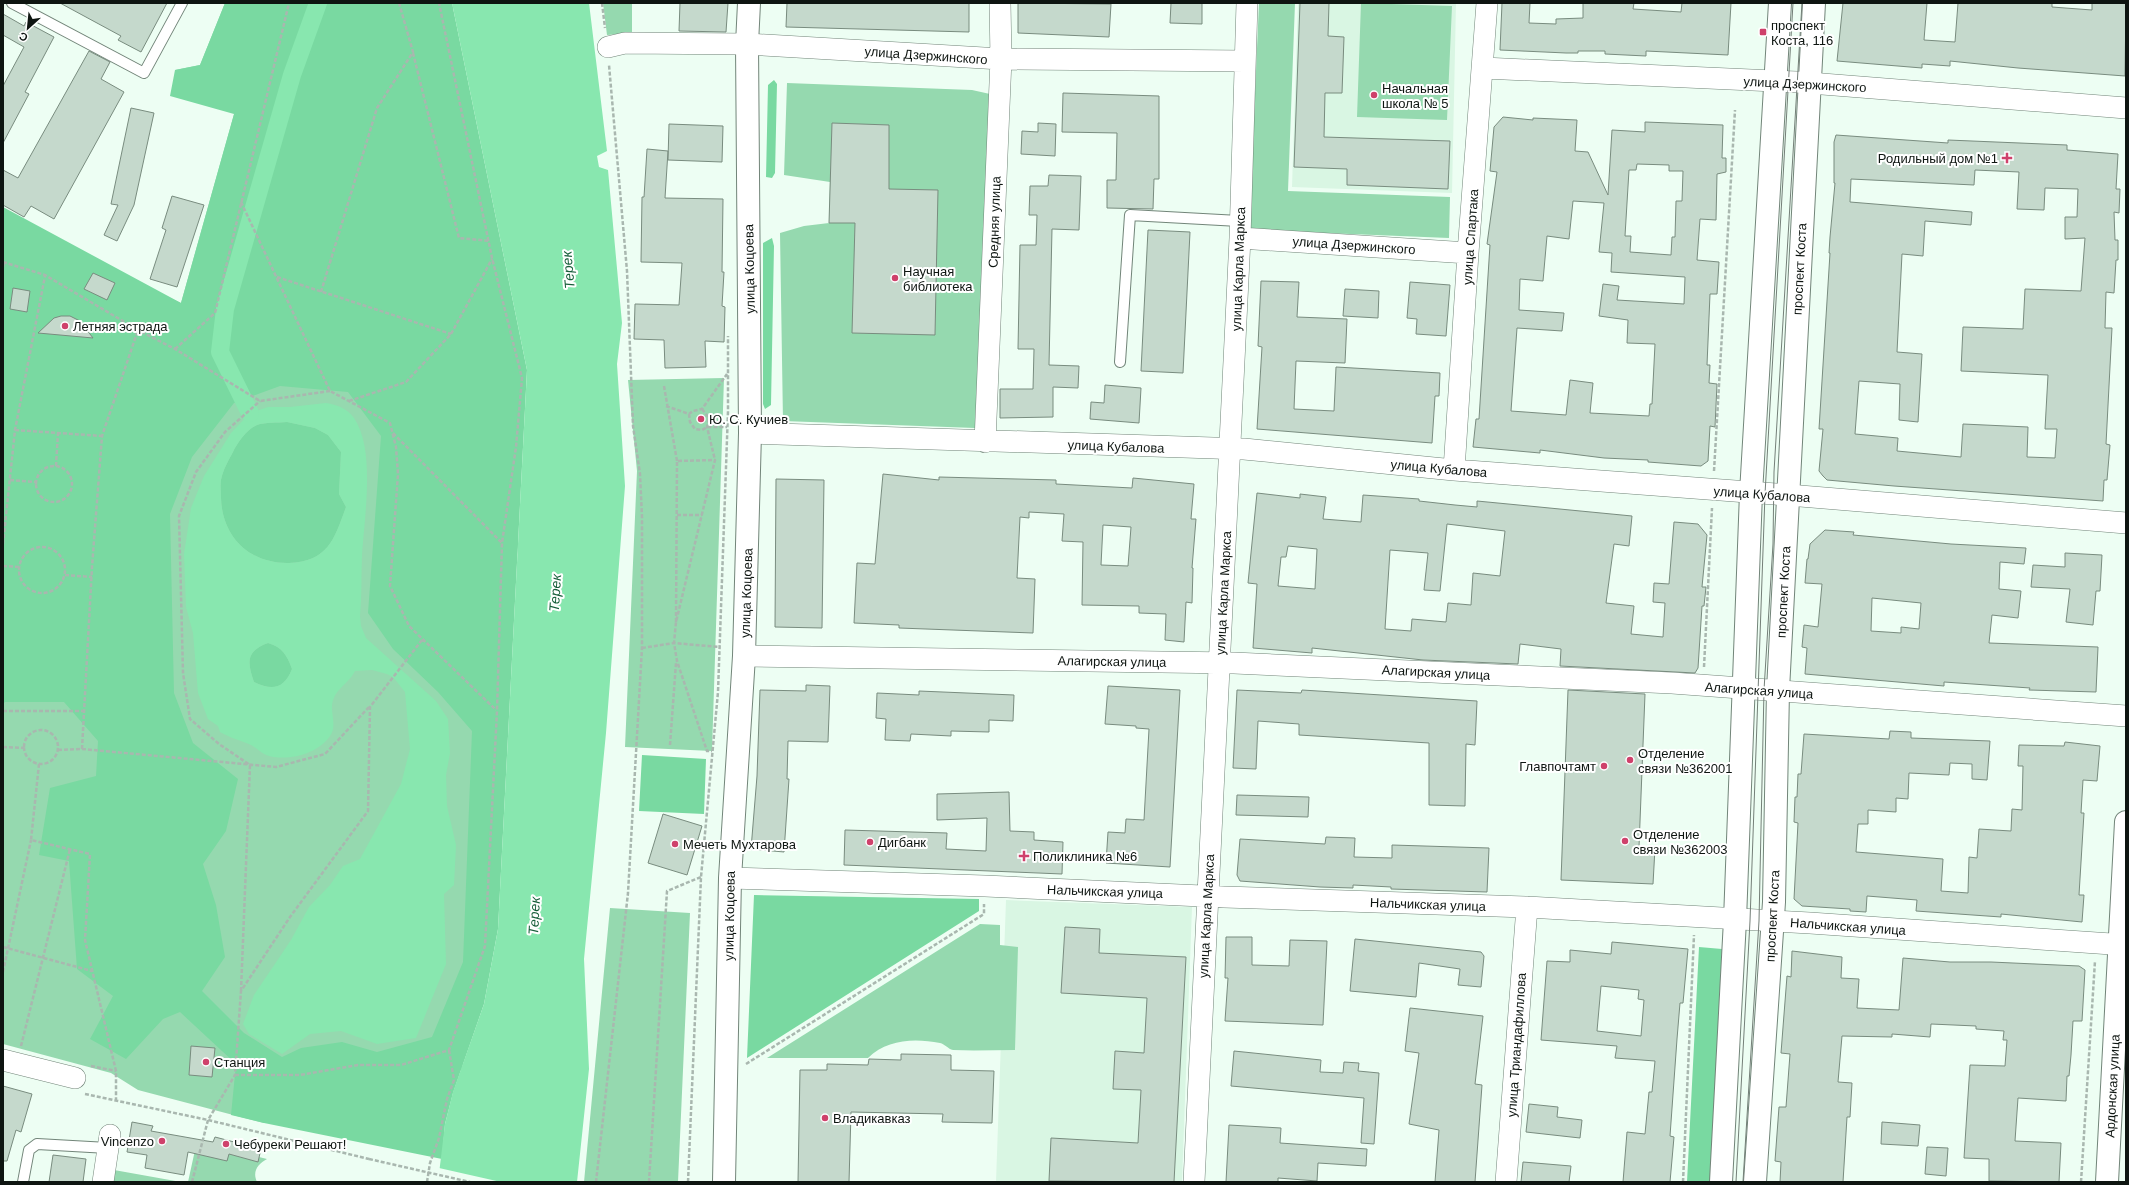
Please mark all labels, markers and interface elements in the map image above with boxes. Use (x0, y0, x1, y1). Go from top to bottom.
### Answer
north arrow (8, 8, 48, 48)
place label: проспект Коста, 116 (1771, 18, 1833, 48)
marker: проспект Коста, 116 (1758, 27, 1768, 37)
text: С (17, 30, 30, 44)
street label: улица Дзержинского (864, 44, 988, 67)
street label: улица Дзержинского (1743, 74, 1867, 95)
place label: Начальная школа № 5 (1382, 81, 1448, 111)
marker: Начальная школа № 5 (1369, 90, 1379, 100)
place label: Родильный дом №1 (1878, 151, 1998, 166)
marker: Родильный дом №1 (2001, 152, 2013, 164)
street label: Средняя улица (985, 175, 1004, 268)
street label: улица Спартака (1460, 188, 1481, 286)
street label: улица Карла Маркса (1229, 206, 1248, 331)
street label: проспект Коста (1790, 222, 1809, 315)
street label: улица Коцоева (741, 223, 758, 314)
street label: улица Дзержинского (1292, 234, 1416, 257)
water label: Терек (558, 249, 578, 290)
place label: Научная библиотека (903, 264, 973, 294)
marker: Научная библиотека (890, 273, 900, 283)
place label: Летняя эстрада (73, 319, 168, 334)
marker: Летняя эстрада (60, 321, 70, 331)
place label: Ю. С. Кучиев (709, 412, 788, 427)
marker: Ю. С. Кучиев (696, 414, 706, 424)
street label: улица Кубалова (1067, 437, 1165, 456)
street label: улица Кубалова (1390, 457, 1489, 480)
street label: улица Кубалова (1713, 484, 1812, 505)
street label: улица Карла Маркса (1213, 530, 1234, 656)
street label: проспект Коста (1774, 545, 1793, 638)
street label: улица Коцоева (737, 547, 756, 638)
water label: Терек (546, 572, 564, 613)
street label: Алагирская улица (1057, 653, 1167, 670)
street label: Алагирская улица (1381, 662, 1491, 683)
street label: Алагирская улица (1704, 679, 1815, 702)
place label: Отделение связи №362001 (1638, 746, 1732, 776)
marker: Отделение связи №362001 (1625, 755, 1635, 765)
place label: Главпочтамт (1519, 759, 1596, 774)
marker: Главпочтамт (1599, 761, 1609, 771)
place label: Отделение связи №362003 (1633, 827, 1727, 857)
place label: Дигбанк (878, 835, 926, 850)
marker: Отделение связи №362003 (1620, 836, 1630, 846)
place label: Мечеть Мухтарова (683, 837, 797, 852)
marker: Дигбанк (865, 837, 875, 847)
marker: Мечеть Мухтарова (670, 839, 680, 849)
place label: Поликлиника №6 (1033, 849, 1137, 864)
marker: Поликлиника №6 (1018, 850, 1030, 862)
street label: улица Карла Маркса (1196, 853, 1217, 979)
street label: проспект Коста (1763, 869, 1782, 962)
street label: улица Коцоева (721, 870, 738, 961)
street label: Нальчикская улица (1047, 882, 1164, 901)
water label: Терек (525, 895, 543, 935)
street label: Нальчикская улица (1370, 895, 1487, 914)
street label: Нальчикская улица (1790, 915, 1907, 938)
street label: улица Триандафиллова (1504, 972, 1529, 1118)
street label: Ардонская улица (2102, 1033, 2123, 1138)
place label: Станция (214, 1055, 265, 1070)
marker: Станция (201, 1057, 211, 1067)
place label: Владикавказ (833, 1111, 911, 1126)
marker: Владикавказ (820, 1113, 830, 1123)
place label: Vincenzo (101, 1134, 154, 1149)
marker: Vincenzo (157, 1136, 167, 1146)
place label: Чебуреки Решают! (234, 1137, 346, 1152)
marker: Чебуреки Решают! (221, 1139, 231, 1149)

